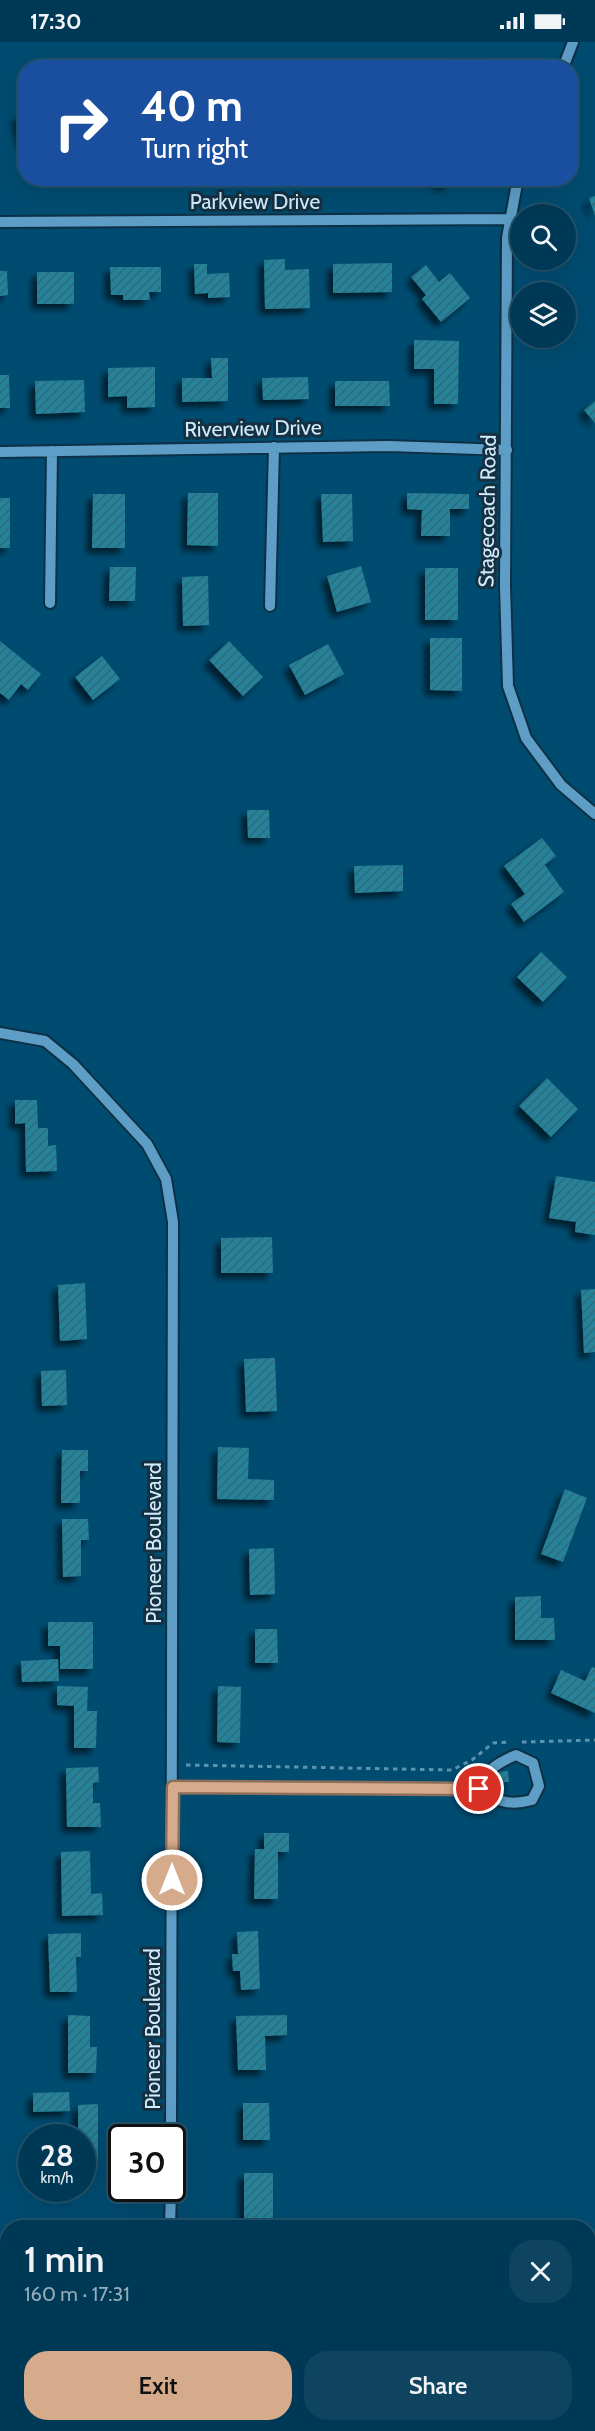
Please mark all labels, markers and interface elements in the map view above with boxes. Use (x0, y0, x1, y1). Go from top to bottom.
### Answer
text: 17:30 (30, 8, 82, 35)
text: 40 m (141, 80, 243, 132)
icon: right (42, 84, 120, 162)
text: Turn right (141, 132, 248, 165)
street label: Parkview Drive (190, 189, 320, 214)
map controls (510, 204, 576, 348)
button: search (510, 204, 576, 270)
button: layers (510, 282, 576, 348)
street label: Riverview Drive (184, 414, 322, 442)
street label: Stagecoach Road (473, 435, 501, 587)
street label: Pioneer Boulevard (141, 1462, 166, 1624)
pin (453, 1763, 504, 1814)
icon: arrive (462, 1772, 495, 1805)
position arrow (140, 1848, 204, 1912)
street label: Pioneer Boulevard (140, 1948, 165, 2110)
speed limit sign: 30 (108, 2124, 186, 2202)
text: 28 (40, 2137, 74, 2174)
text: km/h (41, 2169, 73, 2187)
text: 1 min (24, 2237, 104, 2281)
button: close (509, 2240, 572, 2303)
text: 160 m · 17:31 (24, 2282, 130, 2306)
button: Exit (24, 2351, 292, 2420)
button: Share (304, 2351, 572, 2420)

